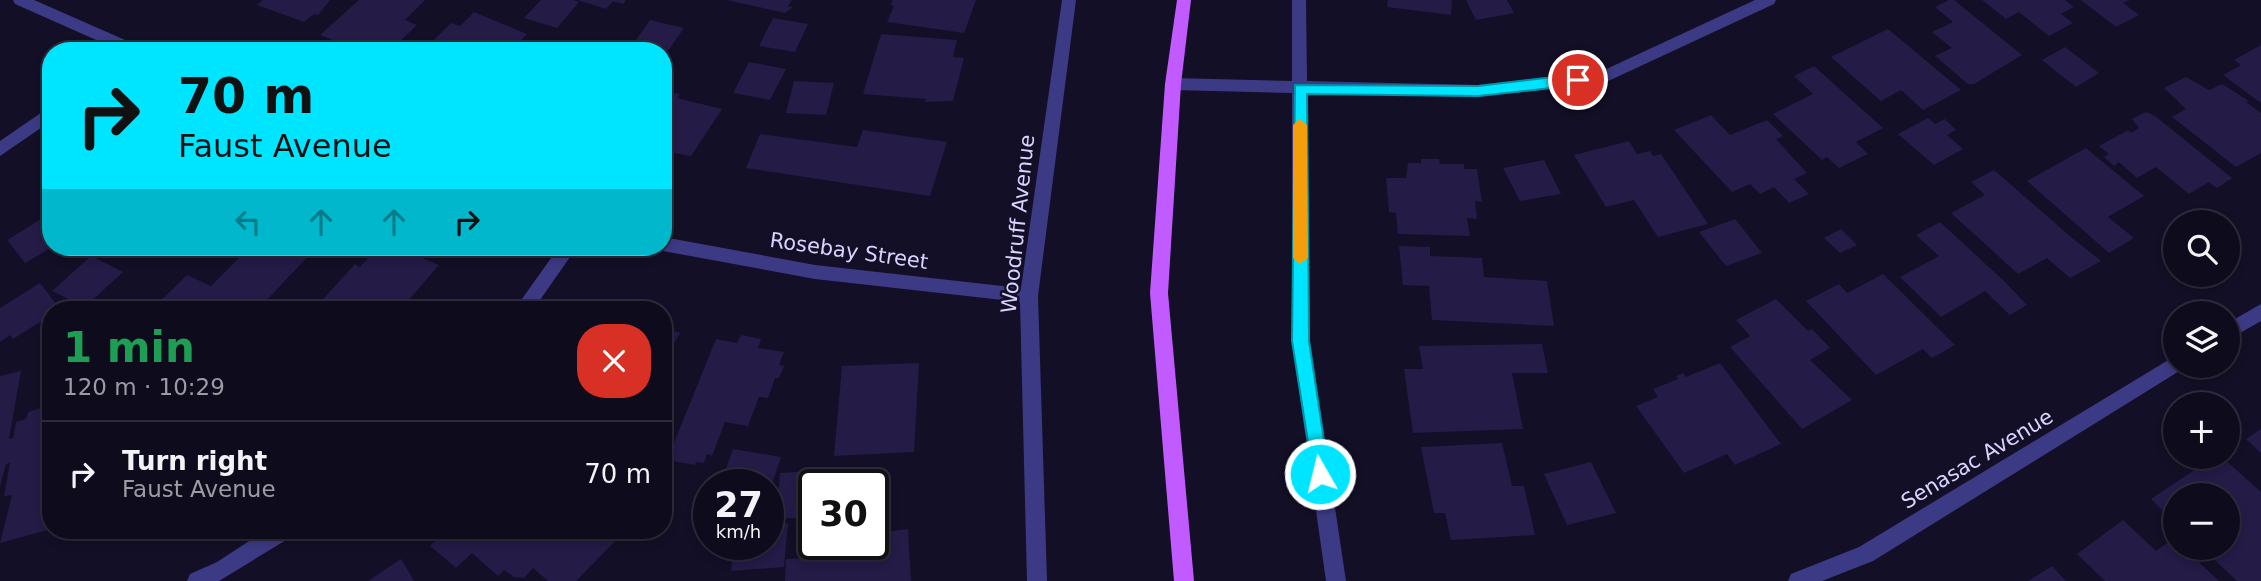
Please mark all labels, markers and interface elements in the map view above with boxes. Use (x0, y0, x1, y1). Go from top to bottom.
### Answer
pin (1548, 50, 1608, 110)
icon: arrive (1559, 61, 1597, 99)
text: 70 m (178, 68, 314, 125)
icon: right (63, 70, 154, 161)
text: Faust Avenue (178, 127, 392, 165)
street label: Woodruff Avenue (997, 133, 1039, 315)
icon: left (229, 203, 267, 241)
icon: ahead (302, 203, 340, 241)
icon: ahead (375, 203, 413, 241)
icon: right (448, 203, 486, 241)
map controls (2163, 210, 2240, 560)
button: search (2163, 210, 2240, 287)
street label: Rosebay Street (768, 228, 930, 274)
button: layers (2163, 301, 2240, 378)
text: 1 min (63, 323, 195, 372)
button: close (577, 324, 651, 398)
text: 120 m · 10:29 (63, 374, 225, 400)
button: + (2163, 392, 2240, 469)
street label: Senasac Avenue (1897, 404, 2057, 514)
position arrow (1283, 437, 1357, 511)
text: Turn right (122, 446, 267, 476)
icon: right (63, 455, 101, 493)
text: 70 m (584, 459, 651, 489)
speed limit sign: 30 (798, 469, 889, 560)
text: Faust Avenue (122, 476, 276, 502)
button: − (2163, 483, 2240, 560)
text: 27 (714, 485, 763, 525)
text: km/h (716, 521, 761, 542)

